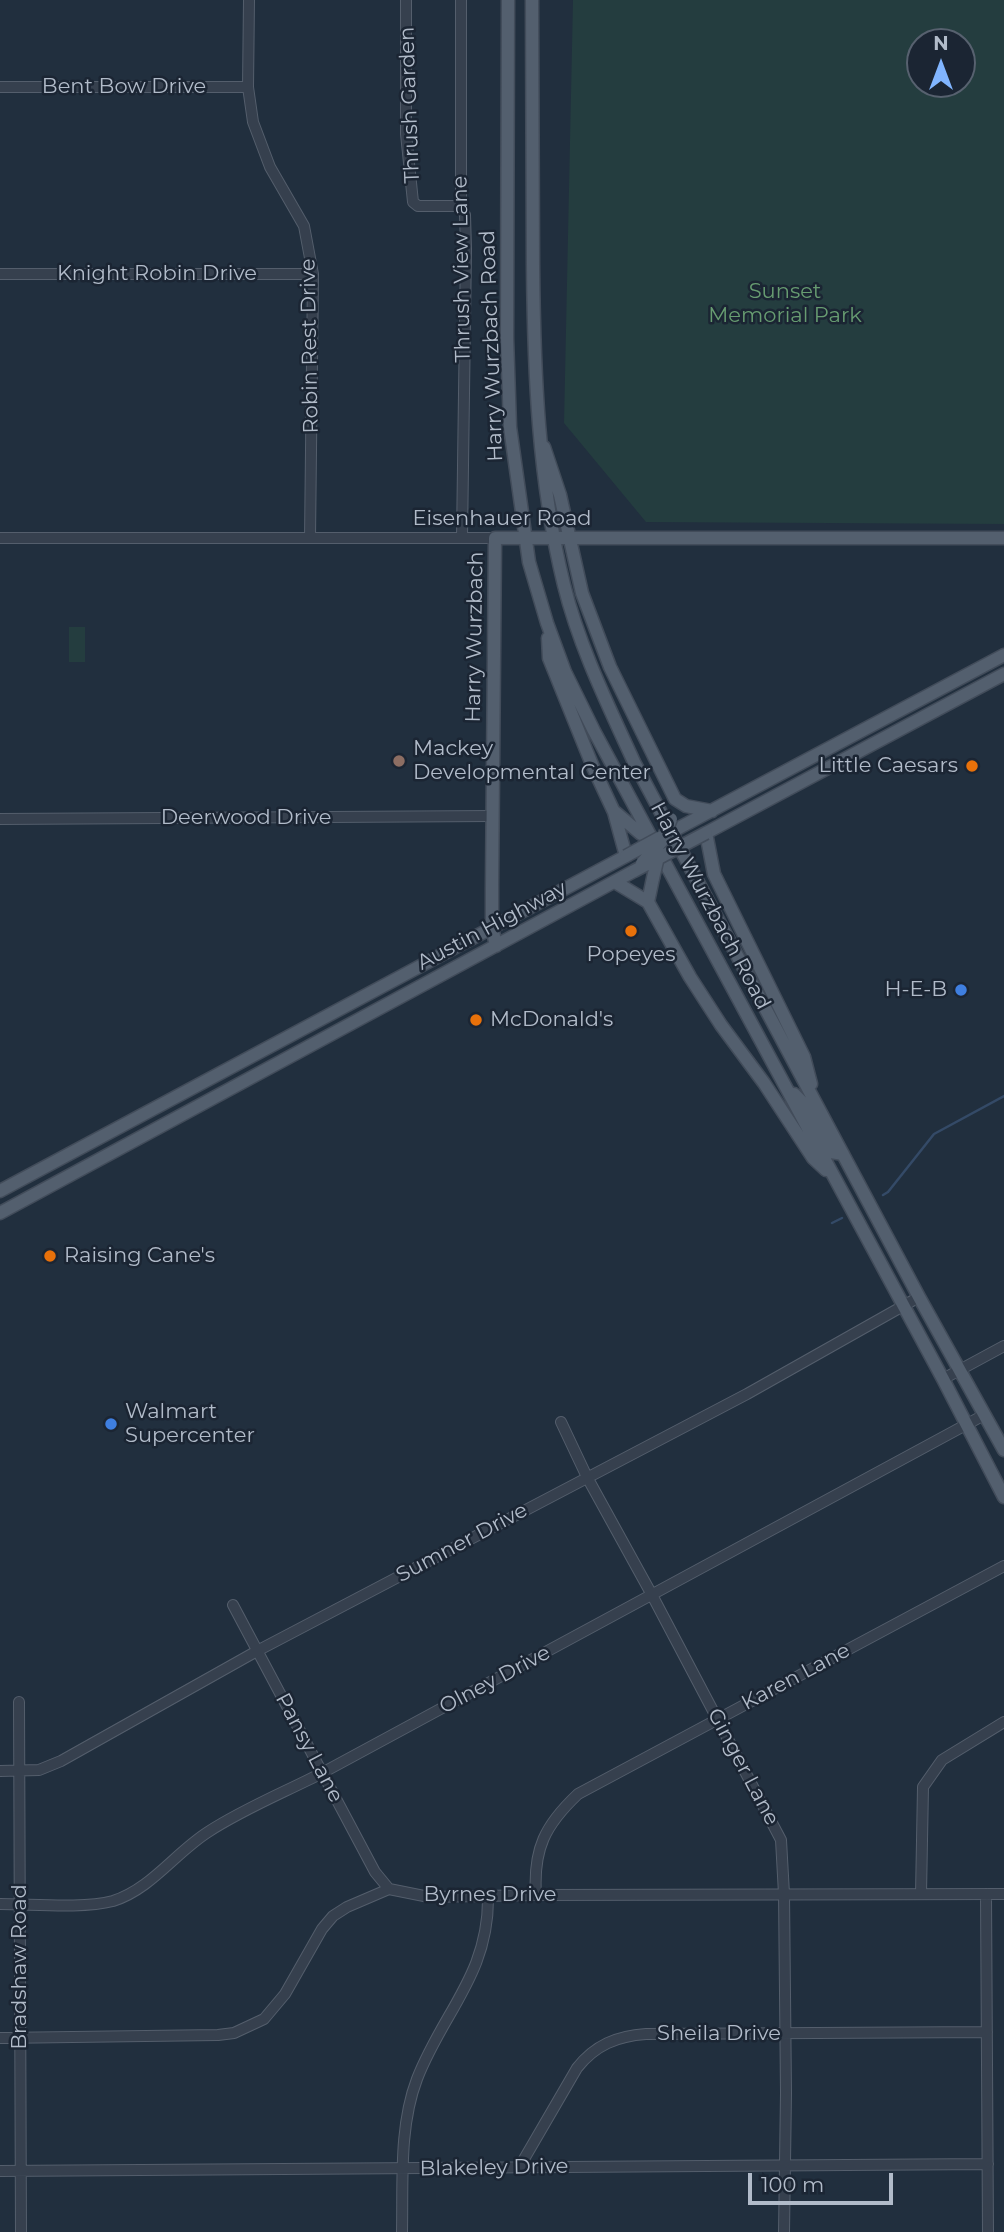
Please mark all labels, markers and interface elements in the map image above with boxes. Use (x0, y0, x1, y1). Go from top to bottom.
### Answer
street label: Thrush Garden (395, 26, 425, 184)
north arrow (906, 28, 976, 98)
text: N (933, 32, 949, 55)
street label: Bent Bow Drive (42, 74, 206, 100)
street label: Thrush View Lane (448, 175, 476, 363)
street label: Harry Wurzbach Road (475, 230, 509, 462)
street label: Robin Rest Drive (296, 258, 324, 434)
street label: Knight Robin Drive (57, 261, 257, 287)
park label: Sunset Memorial Park (708, 279, 862, 329)
street label: Eisenhauer Road (412, 506, 592, 532)
street label: Harry Wurzbach (461, 551, 489, 723)
place label: Mackey Developmental Center (413, 736, 651, 786)
marker: Mackey Developmental Center (391, 753, 407, 769)
place label: Little Caesars (819, 753, 958, 779)
marker: Little Caesars (964, 758, 980, 774)
street label: Harry Wurzbach Road (644, 798, 776, 1014)
street label: Deerwood Drive (161, 805, 331, 831)
street label: Austin Highway (413, 876, 571, 976)
marker: Popeyes (623, 923, 639, 939)
place label: Popeyes (587, 942, 675, 968)
place label: H-E-B (884, 977, 947, 1003)
marker: H-E-B (953, 982, 969, 998)
place label: McDonald's (490, 1007, 613, 1033)
marker: McDonald's (468, 1012, 484, 1028)
place label: Raising Cane's (64, 1243, 215, 1269)
marker: Raising Cane's (42, 1248, 58, 1264)
place label: Walmart Supercenter (125, 1399, 255, 1449)
marker: Walmart Supercenter (103, 1416, 119, 1432)
street label: Sumner Drive (392, 1498, 532, 1588)
street label: Karen Lane (737, 1638, 855, 1716)
street label: Olney Drive (435, 1640, 555, 1720)
street label: Pansy Lane (270, 1689, 348, 1807)
street label: Ginger Lane (702, 1704, 784, 1830)
street label: Byrnes Drive (423, 1882, 557, 1908)
street label: Bradshaw Road (7, 1884, 33, 2050)
street label: Sheila Drive (657, 2021, 781, 2047)
street label: Blakeley Drive (419, 2154, 569, 2182)
scale bar (752, 2158, 897, 2202)
text: 100 m (761, 2172, 824, 2197)

